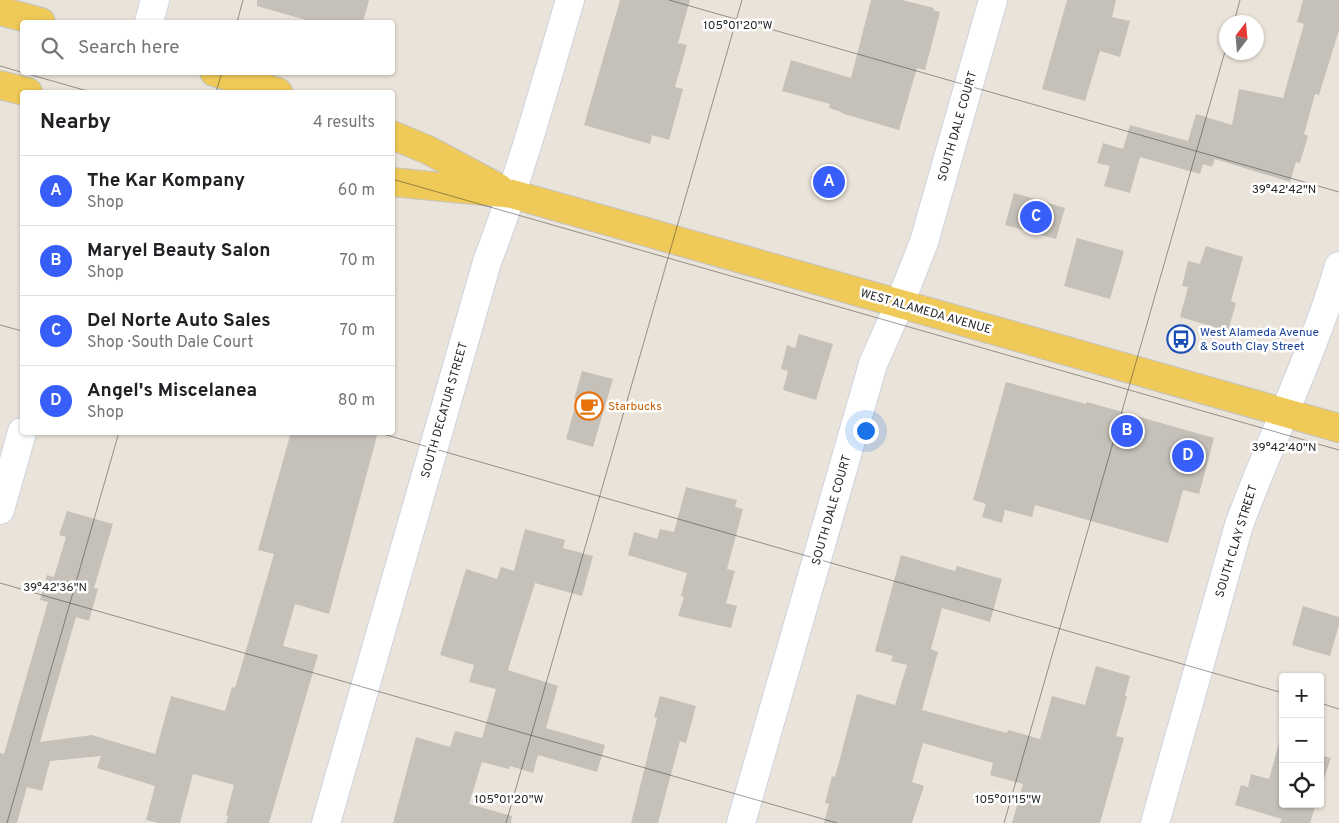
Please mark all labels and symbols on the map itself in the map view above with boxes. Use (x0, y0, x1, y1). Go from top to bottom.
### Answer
north arrow (1219, 15, 1264, 60)
text: 105°01'20"W (703, 18, 773, 34)
street label: SOUTH DALE COURT (935, 69, 981, 183)
pin: A (813, 163, 845, 201)
text: 39°42'42"N (1252, 182, 1316, 198)
pin: C (1020, 198, 1052, 236)
street label: WEST ALAMEDA AVENUE (858, 286, 993, 338)
bus stop icon: West Alameda Avenue & South Clay Street (1166, 324, 1196, 354)
place label: West Alameda Avenue & South Clay Street (1200, 325, 1319, 355)
street label: SOUTH DECATUR STREET (418, 340, 472, 480)
cafe icon: Starbucks (574, 391, 604, 421)
place label: Starbucks (608, 399, 662, 415)
pin: B (1111, 412, 1143, 450)
your location (853, 418, 879, 444)
pin: D (1172, 437, 1204, 475)
text: 39°42'40"N (1252, 440, 1316, 456)
street label: SOUTH DALE COURT (809, 453, 855, 567)
street label: SOUTH CLAY STREET (1212, 483, 1262, 600)
text: 39°42'36"N (23, 580, 87, 596)
text: 105°01'20"W (474, 792, 544, 808)
text: 105°01'15"W (975, 792, 1041, 808)

